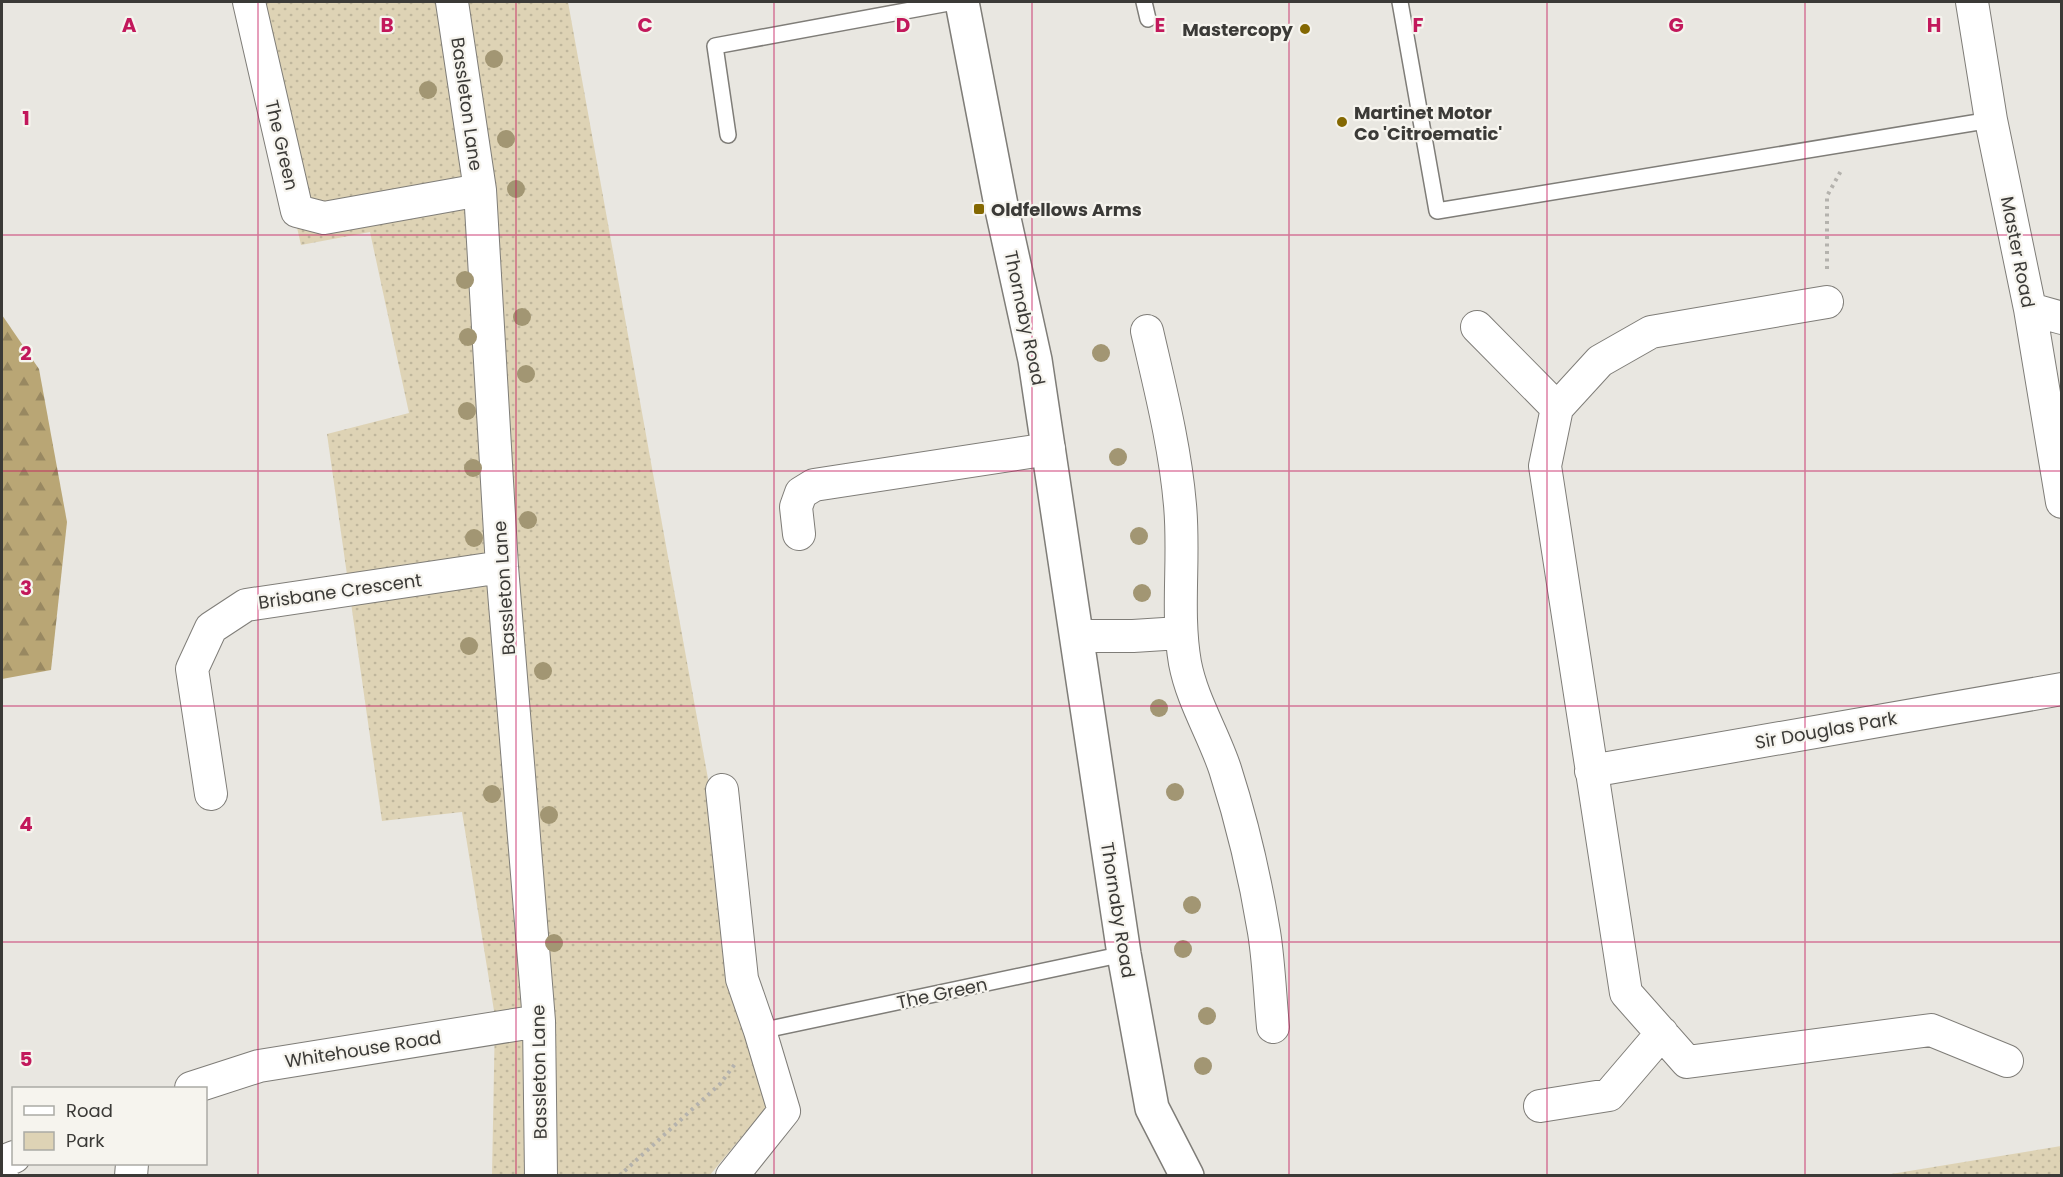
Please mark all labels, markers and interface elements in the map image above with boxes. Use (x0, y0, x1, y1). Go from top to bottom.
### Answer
text: A (122, 11, 137, 39)
text: B (380, 11, 394, 39)
text: C (637, 11, 653, 39)
text: D (896, 11, 910, 39)
text: E (1155, 11, 1165, 39)
text: F (1413, 11, 1424, 39)
text: G (1668, 11, 1684, 39)
text: H (1927, 11, 1941, 39)
place label: Mastercopy (1182, 17, 1294, 42)
marker: Mastercopy (1298, 22, 1312, 36)
street label: Bassleton Lane (445, 36, 489, 172)
street label: The Green (259, 97, 305, 193)
place label: Martinet Motor Co 'Citroematic' (1354, 100, 1502, 146)
text: 1 (22, 104, 30, 132)
marker: Martinet Motor Co 'Citroematic' (1335, 115, 1349, 129)
street label: Master Road (1995, 194, 2041, 310)
place label: Oldfellows Arms (991, 197, 1142, 222)
marker: Oldfellows Arms (972, 202, 986, 216)
street label: Thornaby Road (999, 248, 1051, 388)
text: 2 (20, 339, 32, 367)
street label: Bassleton Lane (487, 520, 521, 656)
street label: Brisbane Crescent (257, 567, 423, 615)
text: 3 (20, 574, 32, 602)
street label: Sir Douglas Park (1753, 705, 1900, 755)
text: 4 (19, 810, 33, 838)
street label: Thornaby Road (1095, 840, 1141, 980)
street label: The Green (895, 971, 989, 1015)
street label: Bassleton Lane (525, 1004, 553, 1140)
street label: Whitehouse Road (283, 1024, 443, 1074)
text: 5 (20, 1045, 33, 1073)
legend (12, 1087, 207, 1165)
text: Road (66, 1098, 113, 1123)
text: Park (66, 1128, 105, 1153)

